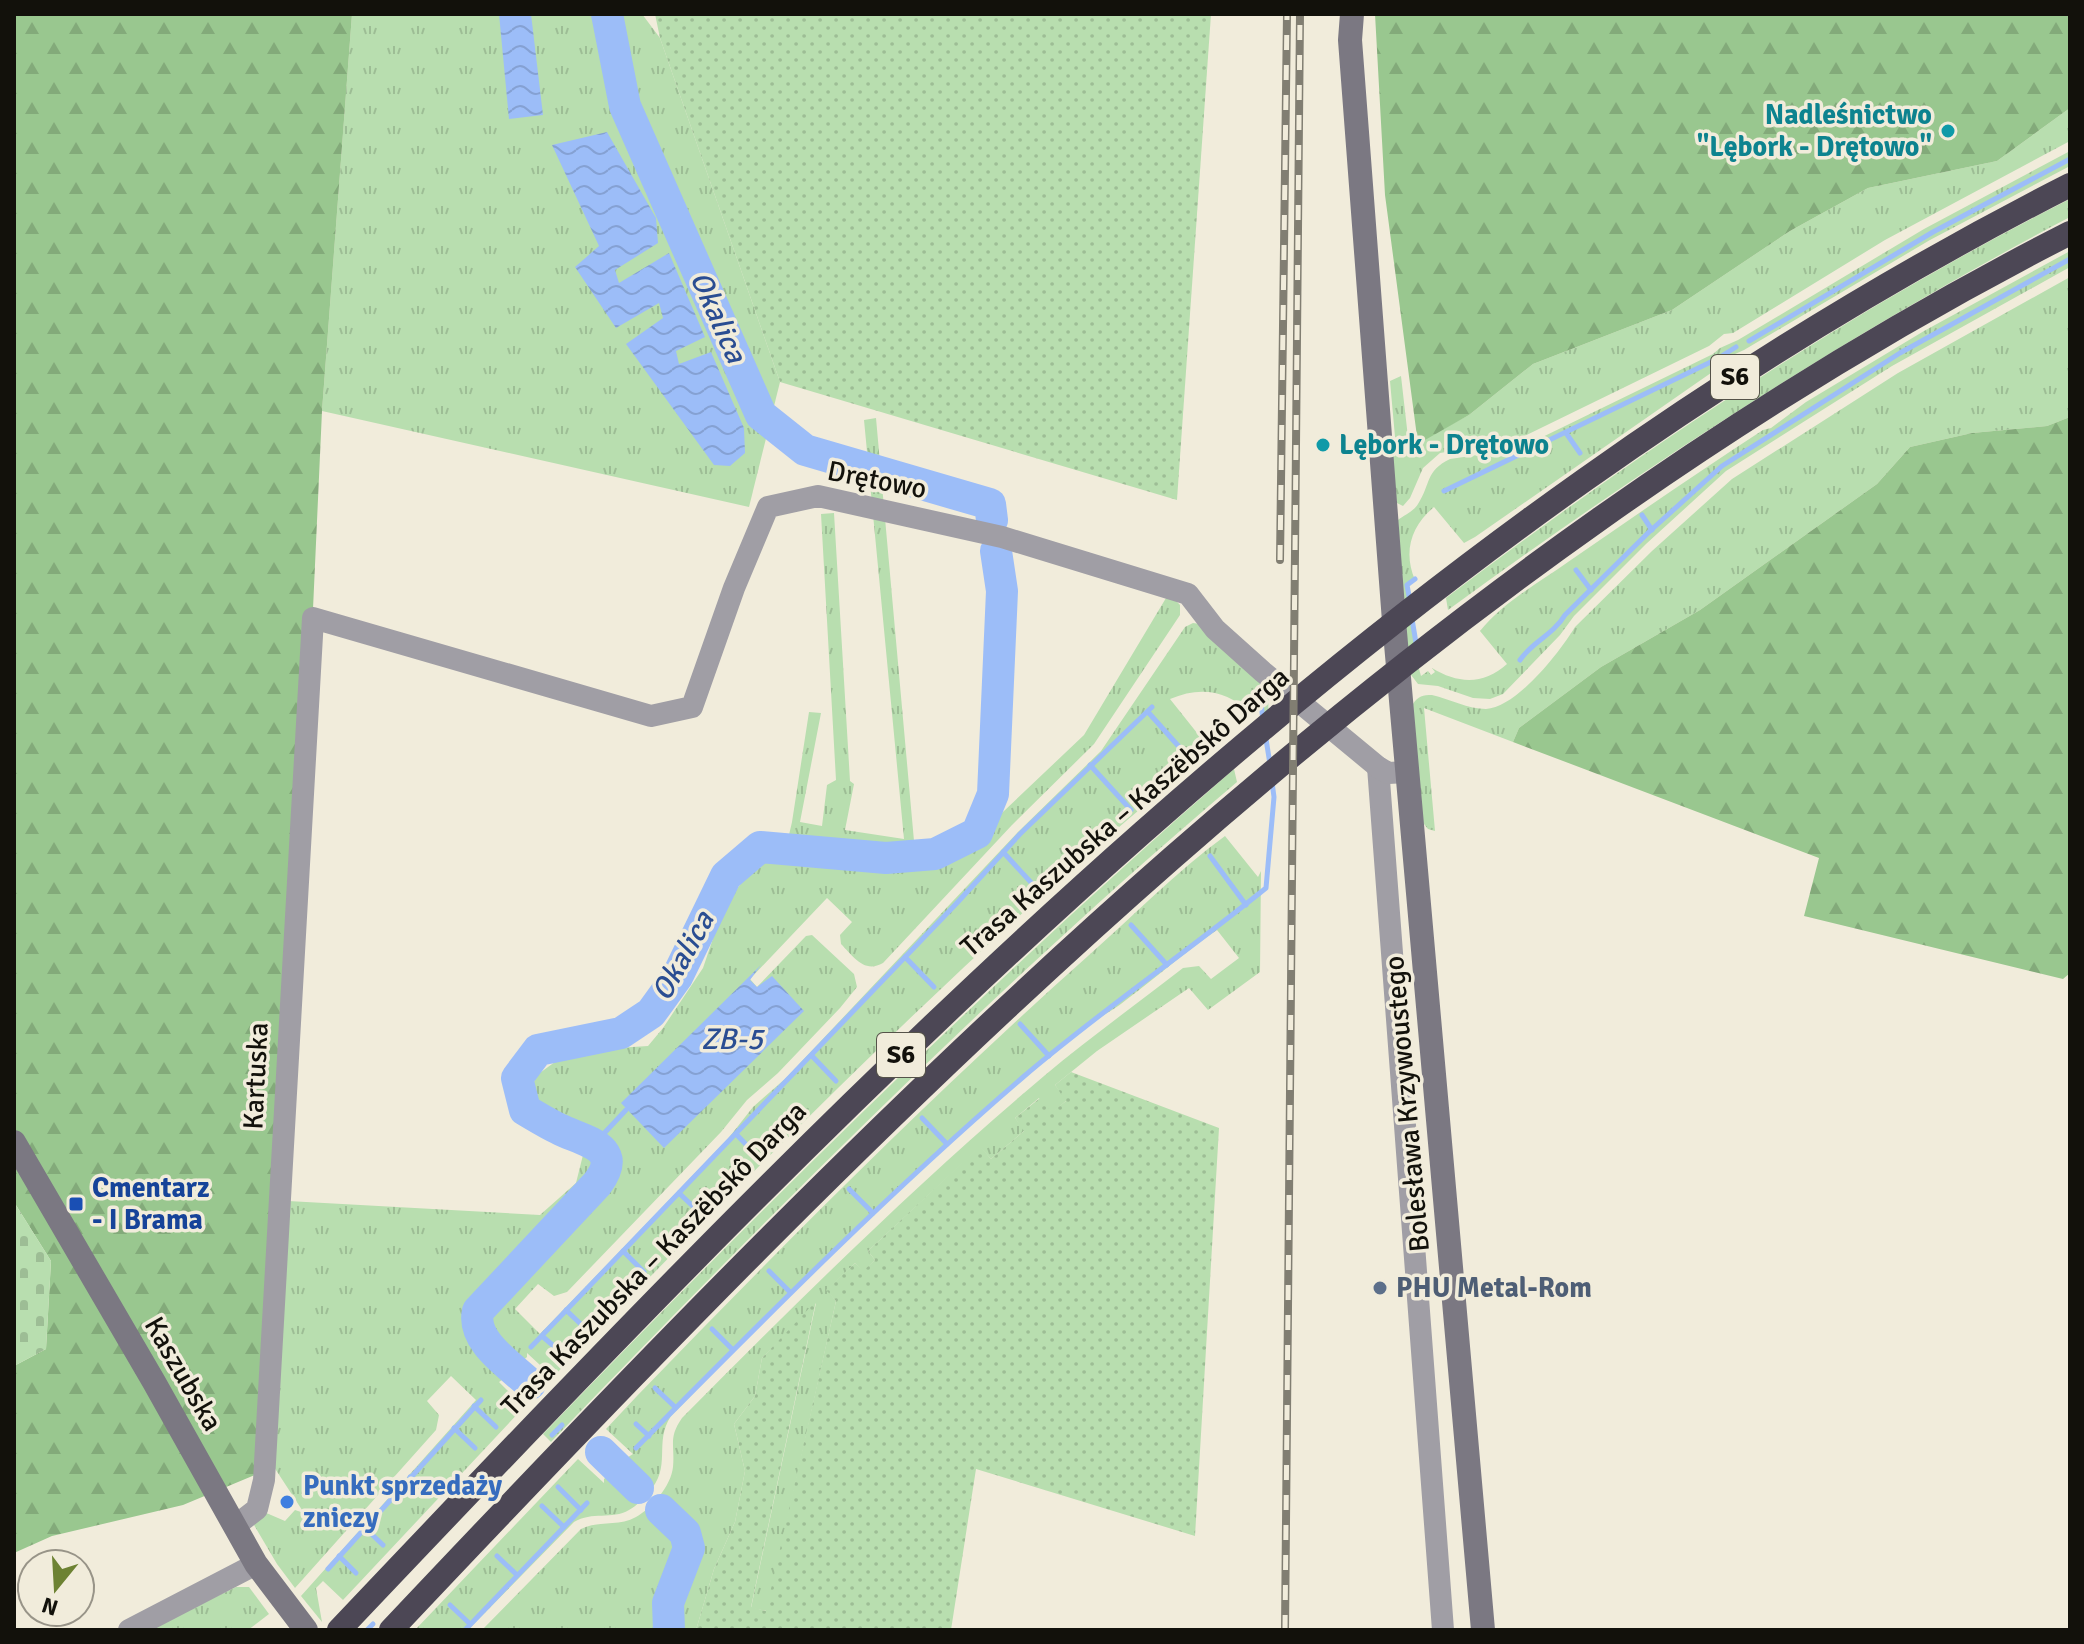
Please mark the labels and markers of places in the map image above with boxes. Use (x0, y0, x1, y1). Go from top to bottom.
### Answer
place label: Nadleśnictwo "Lębork - Drętowo" (1697, 98, 1932, 164)
marker: Nadleśnictwo "Lębork - Drętowo" (1939, 122, 1957, 140)
place label: Lębork - Drętowo (1339, 428, 1549, 462)
marker: Lębork - Drętowo (1314, 436, 1332, 454)
place label: Cmentarz - I Brama (92, 1171, 210, 1237)
marker: Cmentarz - I Brama (67, 1195, 85, 1213)
place label: PHU Metal-Rom (1396, 1271, 1592, 1305)
marker: PHU Metal-Rom (1371, 1279, 1389, 1297)
place label: Punkt sprzedaży zniczy (303, 1469, 502, 1535)
marker: Punkt sprzedaży zniczy (278, 1493, 296, 1511)

